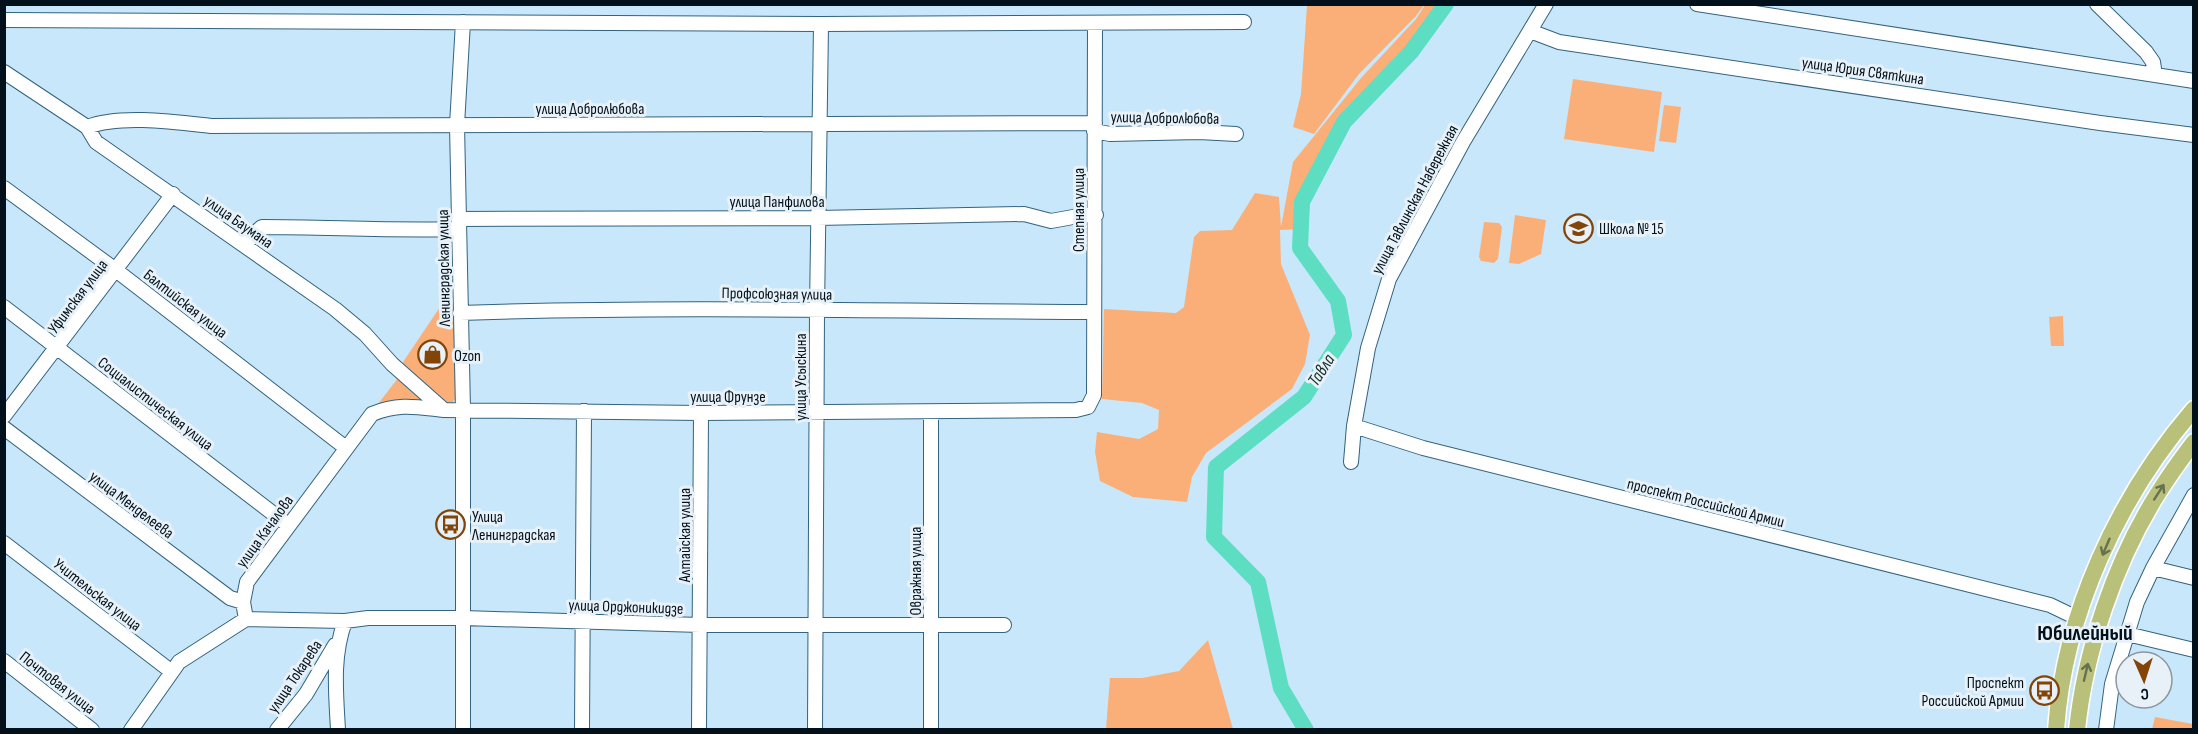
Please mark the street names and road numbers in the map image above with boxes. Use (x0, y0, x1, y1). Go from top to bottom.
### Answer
street label: улица Юрия Святкина (1801, 54, 1925, 89)
street label: улица Добролюбова (536, 100, 644, 119)
street label: улица Добролюбова (1110, 108, 1220, 129)
street label: улица Тавлинская Набережная (1368, 122, 1463, 278)
street label: Степная улица (1070, 168, 1089, 252)
street label: улица Баумана (200, 192, 276, 253)
street label: улица Панфилова (729, 193, 825, 212)
street label: Ленинградская улица (434, 209, 455, 328)
street label: Уфимская улица (44, 256, 112, 338)
street label: Балтийская улица (139, 266, 231, 343)
street label: Профсоюзная улица (722, 284, 832, 305)
street label: улица Усыскина (792, 333, 811, 421)
street label: Социалистическая улица (94, 353, 216, 455)
street label: улица Фрунзе (690, 388, 766, 407)
street label: улица Менделеева (85, 467, 177, 543)
street label: проспект Российской Армии (1625, 475, 1786, 532)
street label: Алтайская улица (676, 488, 695, 583)
street label: улица Качалова (233, 492, 298, 572)
street label: Овражная улица (907, 527, 926, 615)
street label: Учительская улица (49, 555, 145, 635)
street label: улица Орджоникидзе (568, 596, 684, 619)
street label: улица Токарева (264, 637, 327, 717)
street label: Почтовая улица (15, 648, 99, 719)

